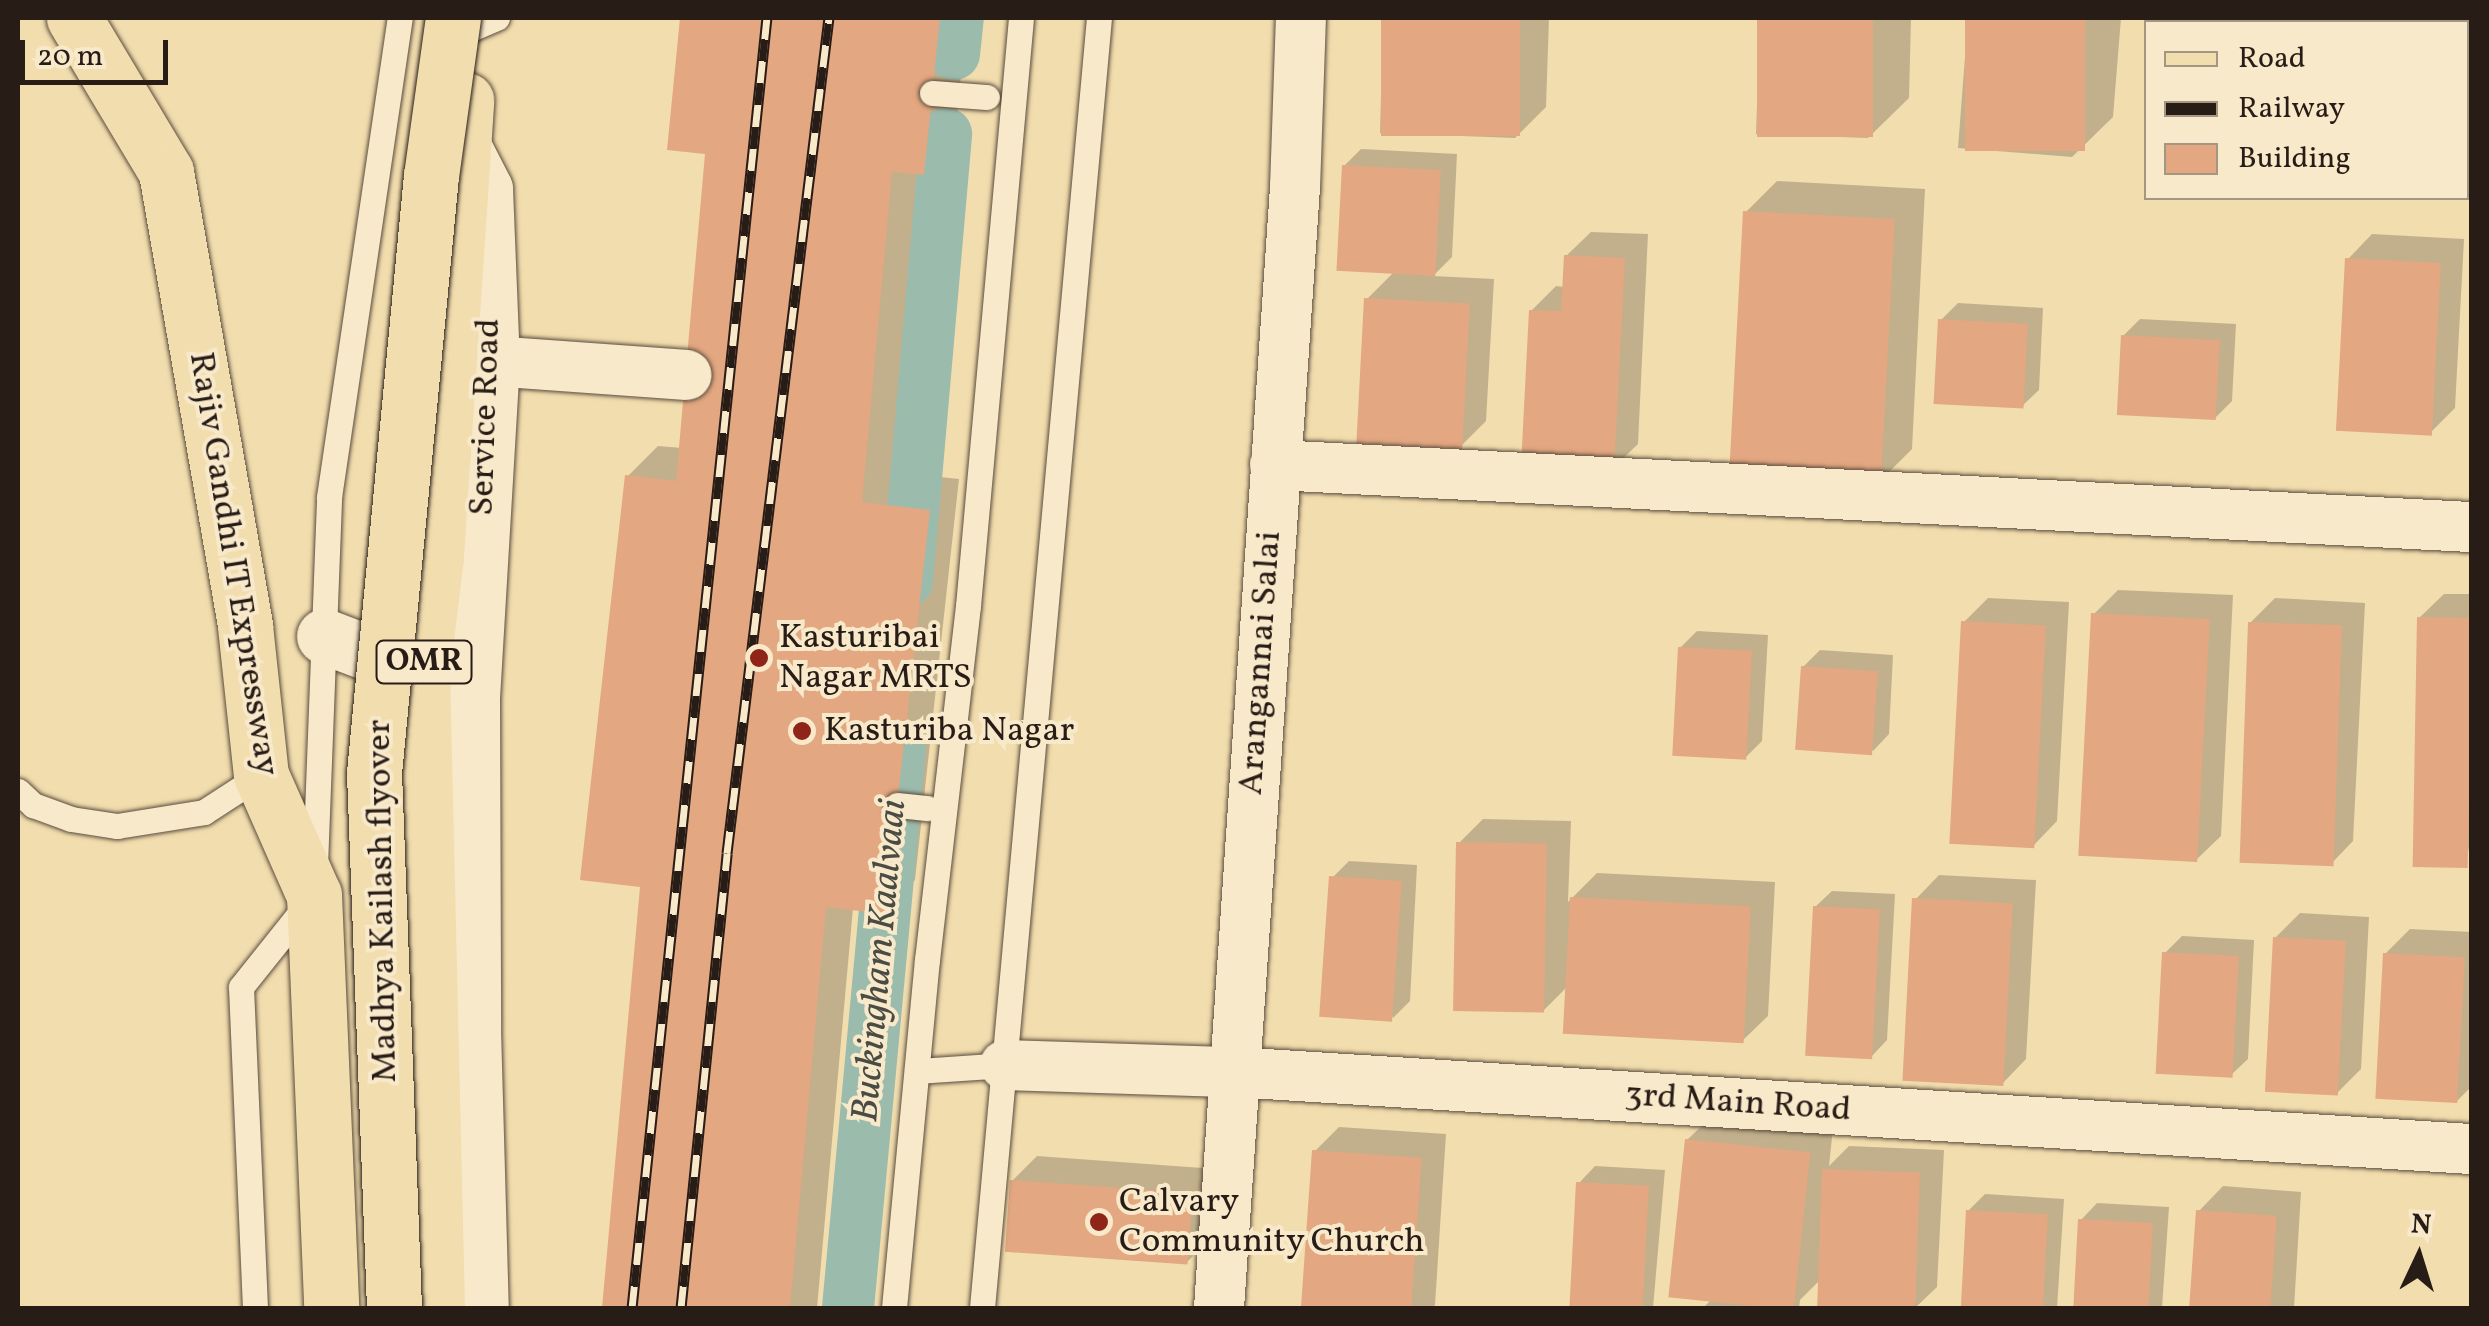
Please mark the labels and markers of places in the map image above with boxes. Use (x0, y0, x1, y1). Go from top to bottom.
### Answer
place label: Kasturibai Nagar MRTS (779, 617, 972, 699)
marker: Kasturibai Nagar MRTS (748, 647, 770, 669)
place label: Kasturiba Nagar (824, 710, 1074, 752)
marker: Kasturiba Nagar (789, 718, 815, 744)
place label: Calvary Community Church (1119, 1181, 1426, 1263)
marker: Calvary Community Church (1088, 1211, 1110, 1233)

